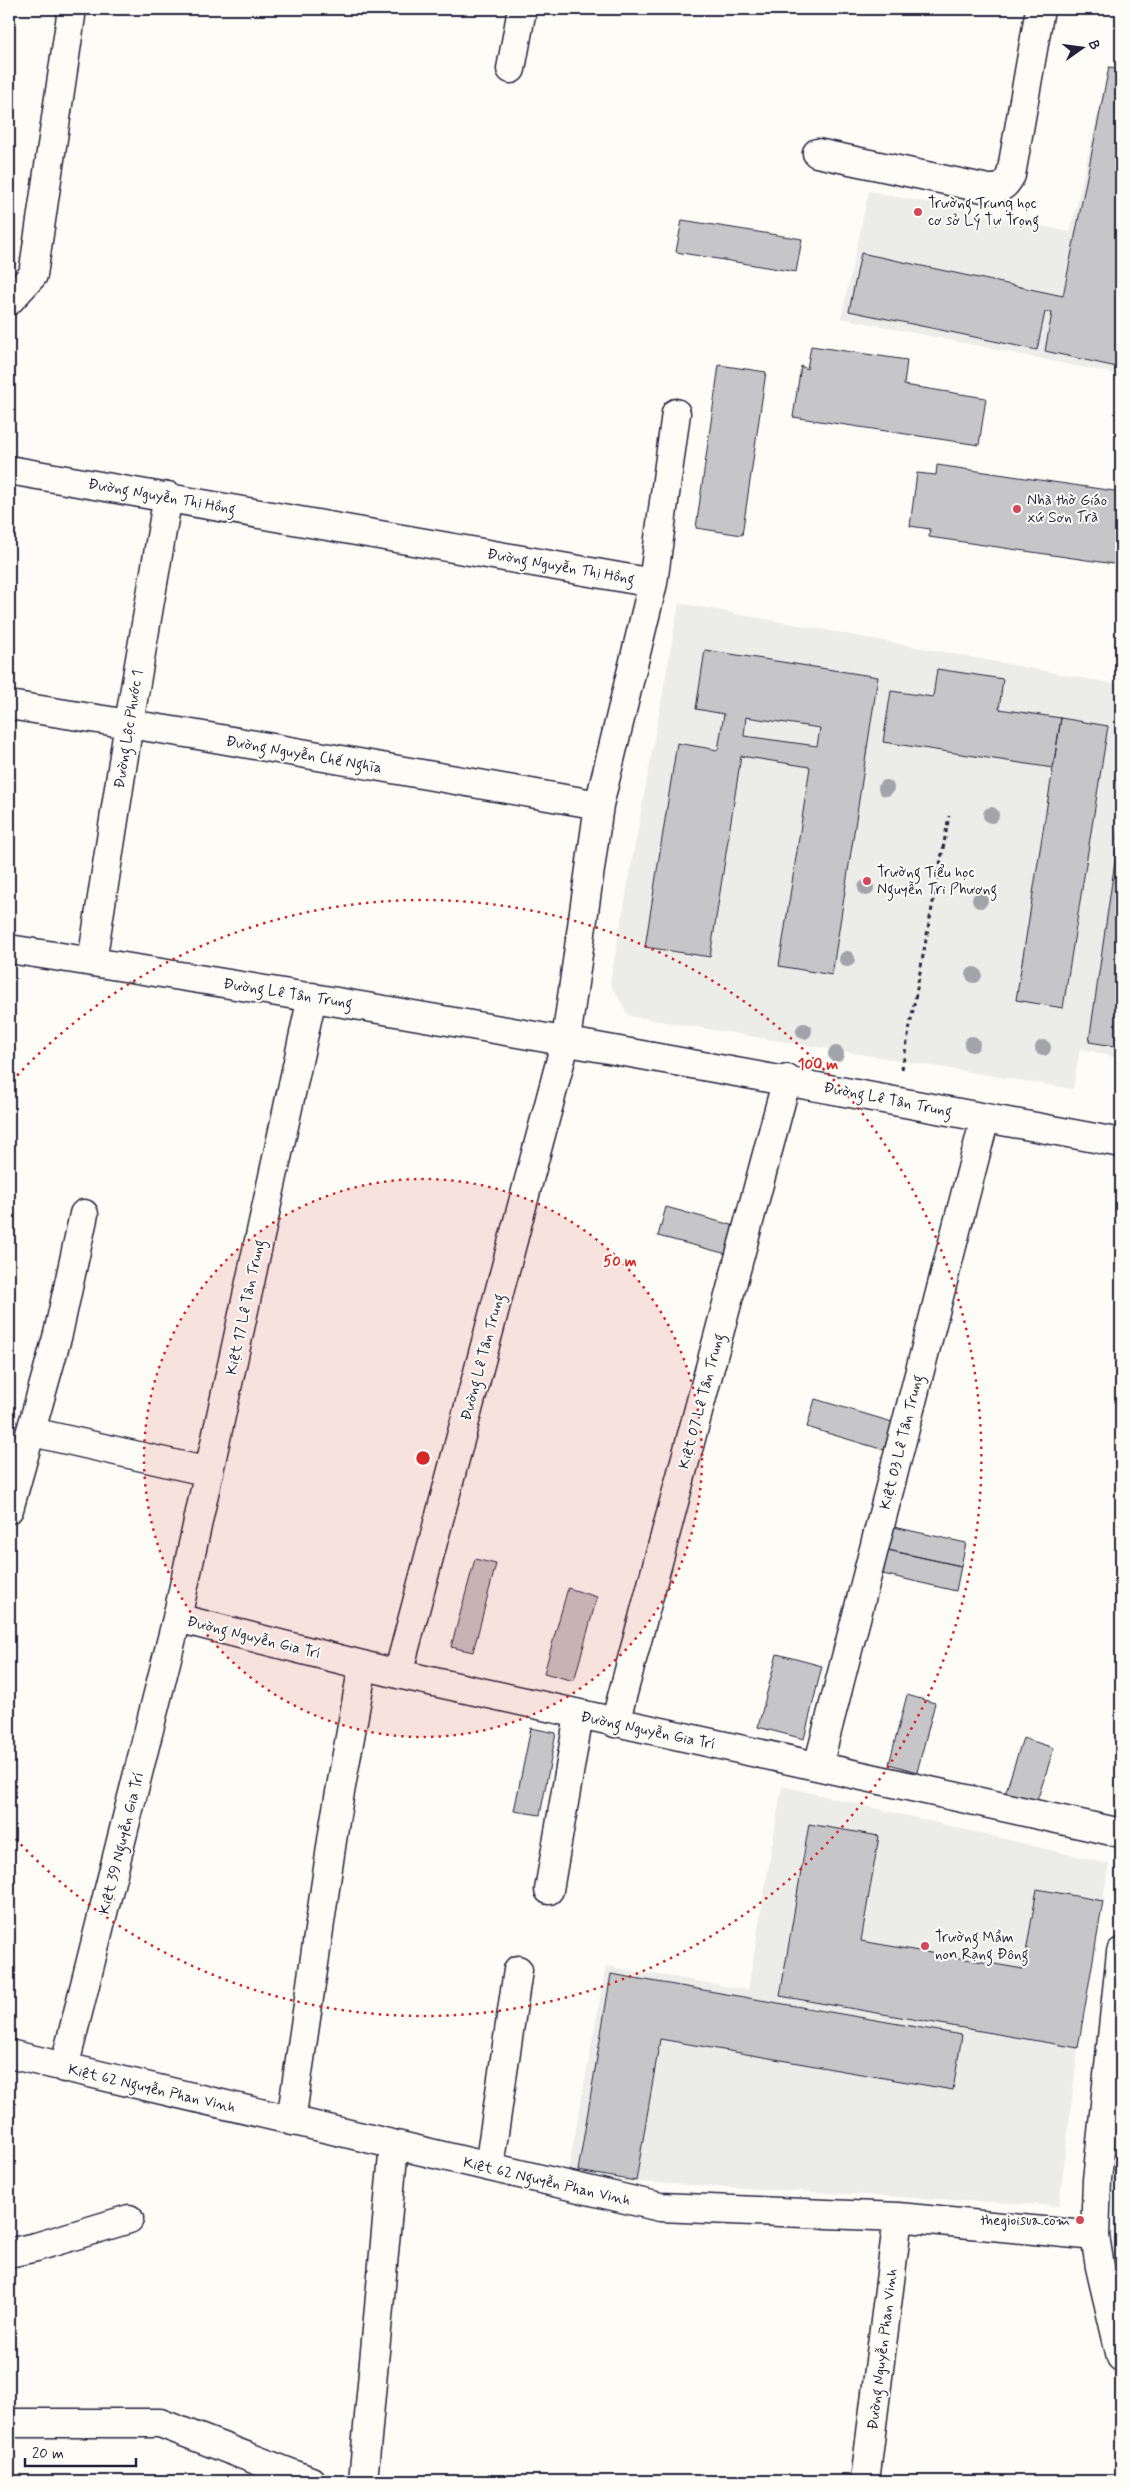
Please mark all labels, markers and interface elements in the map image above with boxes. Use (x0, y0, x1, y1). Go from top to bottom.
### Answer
north arrow (1058, 22, 1108, 72)
text: B (1084, 39, 1103, 52)
place label: Trường Trung học cơ sở Lý Tự Trọng (928, 194, 1039, 232)
marker: Trường Trung học cơ sở Lý Tự Trọng (912, 206, 924, 218)
street label: Đường Nguyễn Thị Hồng (86, 474, 237, 521)
place label: Nhà thờ Giáo xứ Sơn Trà (1027, 491, 1107, 528)
marker: Nhà thờ Giáo xứ Sơn Trà (1011, 503, 1023, 515)
street label: Đường Nguyễn Thị Hồng (485, 544, 636, 591)
street label: Đường Lộc Phước 1 (110, 668, 149, 790)
street label: Đường Nguyễn Chế Nghĩa (224, 731, 384, 780)
place label: Trường Tiểu học Nguyễn Tri Phương (877, 863, 997, 901)
marker: Trường Tiểu học Nguyễn Tri Phương (861, 875, 873, 887)
street label: Đường Lê Tân Trung (222, 974, 354, 1015)
text: 100 m (798, 1055, 838, 1075)
street label: Đường Lê Tân Trung (822, 1078, 954, 1123)
street label: Kiệt 17 Lê Tân Trung (222, 1238, 271, 1377)
text: 50 m (603, 1252, 637, 1272)
street label: Đường Lê Tân Trung (456, 1292, 510, 1423)
street label: Kiệt 07 Lê Tân Trung (674, 1331, 731, 1472)
street label: Kiệt 03 Lê Tân Trung (876, 1373, 929, 1512)
centre of rings (414, 1449, 432, 1467)
street label: Đường Nguyễn Gia Trí (185, 1612, 323, 1665)
street label: Đường Nguyễn Gia Trí (579, 1707, 717, 1756)
street label: Kiệt 39 Nguyễn Gia Trí (95, 1770, 150, 1917)
place label: Trường Mầm non Rạng Đông (935, 1928, 1029, 1966)
marker: Trường Mầm non Rạng Đông (919, 1940, 931, 1952)
street label: Kiệt 62 Nguyễn Phan Vinh (66, 2060, 237, 2119)
street label: Kiệt 62 Nguyễn Phan Vinh (461, 2153, 632, 2212)
place label: thegioisua.com (980, 2211, 1070, 2231)
marker: thegioisua.com (1074, 2214, 1086, 2226)
street label: Đường Nguyễn Phan Vinh (863, 2267, 904, 2431)
scale bar (25, 2435, 136, 2467)
text: 20 m (32, 2444, 64, 2464)

